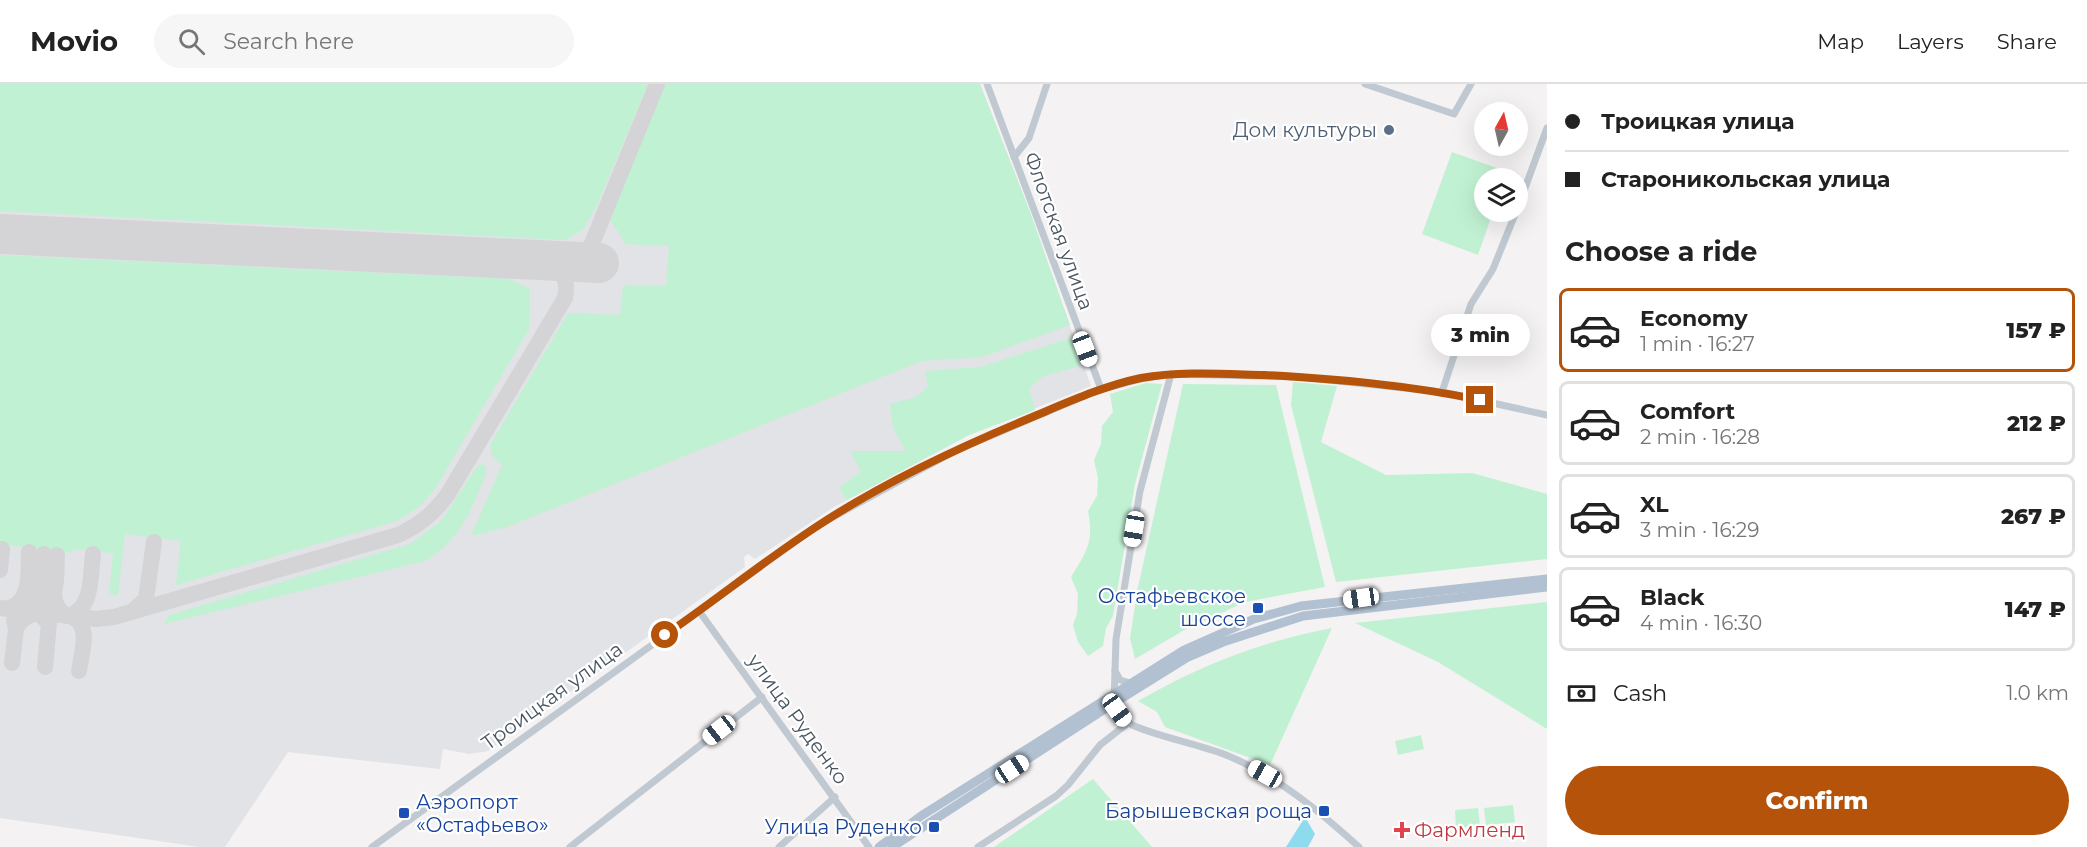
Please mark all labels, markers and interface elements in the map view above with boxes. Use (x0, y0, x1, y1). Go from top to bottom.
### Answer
search box (154, 14, 574, 68)
text: Movio (30, 24, 118, 58)
icon: search (175, 25, 208, 58)
text: Search here (223, 28, 354, 55)
text: Map (1817, 29, 1864, 54)
text: Layers (1897, 29, 1964, 54)
text: Share (1997, 29, 2057, 54)
north arrow (1474, 102, 1528, 156)
map controls (1474, 102, 1528, 222)
text: Троицкая улица (1601, 108, 1794, 135)
place label: Дом культуры (1233, 118, 1377, 142)
marker: Дом культуры (1382, 123, 1396, 137)
street label: Флотская улица (1019, 149, 1099, 313)
text: Староникольская улица (1601, 166, 1890, 193)
button: layers (1474, 168, 1528, 222)
text: Choose a ride (1565, 235, 1757, 268)
icon: car (1568, 303, 1622, 357)
text: Economy (1640, 305, 1748, 332)
callout: 3 min (1430, 313, 1530, 355)
text: 157 ₽ (2006, 317, 2066, 344)
text: 3 min (1451, 323, 1510, 347)
car (1070, 329, 1100, 369)
text: 1 min · 16:27 (1640, 332, 1755, 356)
route end (1466, 386, 1493, 413)
icon: car (1568, 396, 1622, 450)
text: Comfort (1640, 398, 1735, 425)
text: 212 ₽ (2007, 410, 2066, 437)
text: 2 min · 16:28 (1640, 425, 1760, 449)
icon: car (1568, 489, 1622, 543)
text: XL (1640, 491, 1669, 518)
text: 267 ₽ (2001, 503, 2066, 530)
car (1122, 510, 1146, 548)
text: 3 min · 16:29 (1640, 518, 1759, 542)
icon: car (1568, 582, 1622, 636)
place label: Остафьевское шоссе (1098, 584, 1246, 631)
text: Black (1640, 584, 1704, 611)
car (1342, 587, 1380, 609)
text: 147 ₽ (2005, 596, 2066, 623)
marker: Остафьевское шоссе (1251, 601, 1265, 615)
text: 4 min · 16:30 (1640, 611, 1762, 635)
route start (651, 621, 678, 648)
street label: Троицкая улица (477, 637, 627, 755)
street label: улица Руденко (742, 648, 853, 789)
icon: cash (1565, 677, 1598, 710)
text: Cash (1613, 680, 1667, 707)
text: 1.0 km (2006, 681, 2069, 705)
car (1099, 690, 1135, 730)
car (699, 712, 739, 748)
car (992, 752, 1032, 786)
car (1245, 757, 1285, 791)
button: Confirm (1565, 766, 2069, 835)
place label: Аэропорт «Остафьево» (416, 790, 548, 837)
place label: Барышевская роща (1105, 799, 1312, 823)
marker: Барышевская роща (1317, 804, 1331, 818)
marker: Аэропорт «Остафьево» (397, 806, 411, 820)
place label: Улица Руденко (765, 815, 922, 839)
place label: Фармленд (1414, 818, 1525, 842)
marker: Улица Руденко (927, 820, 941, 834)
marker: Фармленд (1395, 823, 1409, 837)

